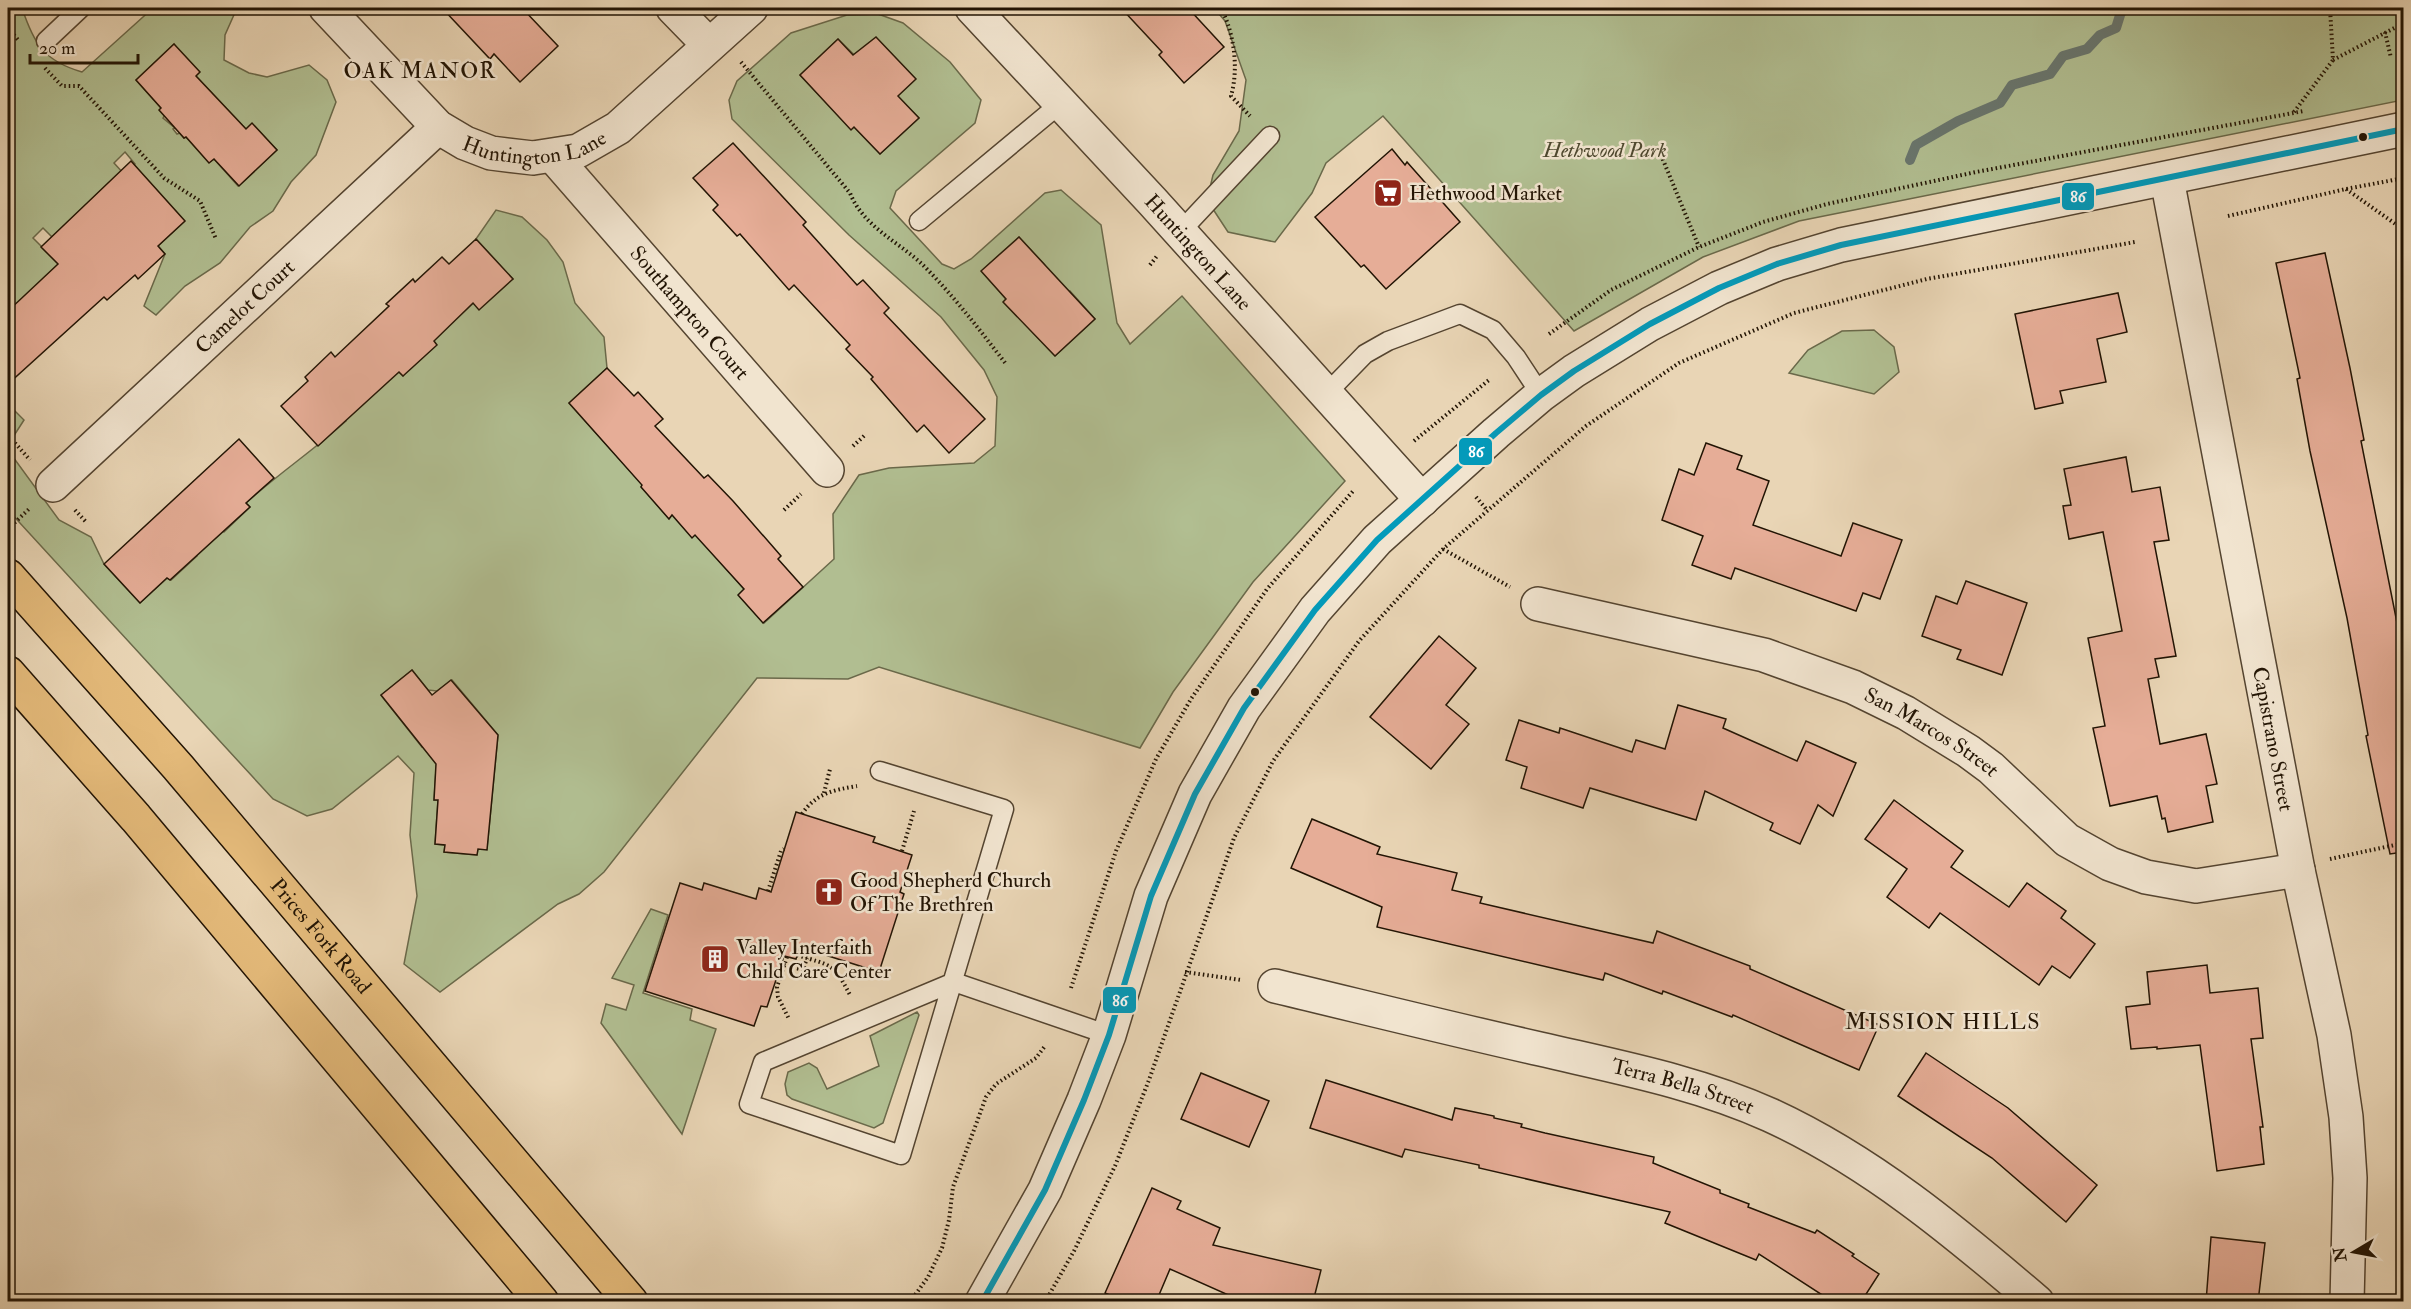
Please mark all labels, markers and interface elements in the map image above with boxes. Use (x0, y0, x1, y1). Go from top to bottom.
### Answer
scale bar (30, 27, 138, 65)
text: 20 m (39, 37, 75, 60)
district label: OAK MANOR (343, 57, 497, 85)
street label: Huntington Lane (459, 124, 611, 172)
unlabelled marker (2357, 131, 2369, 143)
park label: Hethwood Park (1542, 137, 1667, 164)
supermarket icon: Hethwood Market (1372, 177, 1404, 209)
place label: Hethwood Market (1409, 180, 1562, 207)
line badge: 86 (2061, 182, 2095, 211)
text: 86 (2070, 187, 2088, 207)
street label: Huntington Lane (1139, 188, 1258, 316)
street label: Southampton Court (624, 240, 756, 385)
street label: Camelot Court (189, 253, 301, 360)
line badge: 86 (1458, 437, 1493, 466)
text: 86 (1468, 442, 1486, 462)
street label: Capistrano Street (2246, 665, 2300, 814)
street label: San Marcos Street (1860, 681, 2005, 783)
unlabelled marker (1249, 686, 1261, 698)
place label: Good Shepherd Church Of The Brethren (850, 867, 1051, 918)
street label: Prices Fork Road (264, 872, 378, 1000)
church icon: Good Shepherd Church Of The Brethren (813, 876, 845, 908)
place label: Valley Interfaith Child Care Center (736, 934, 891, 985)
building icon: Valley Interfaith Child Care Center (699, 943, 731, 975)
line badge: 86 (1102, 986, 1137, 1014)
text: 86 (1112, 991, 1130, 1011)
district label: MISSION HILLS (1845, 1008, 2041, 1036)
street label: Terra Bella Street (1609, 1052, 1758, 1120)
north arrow (2324, 1222, 2384, 1282)
text: N (2329, 1245, 2351, 1264)

